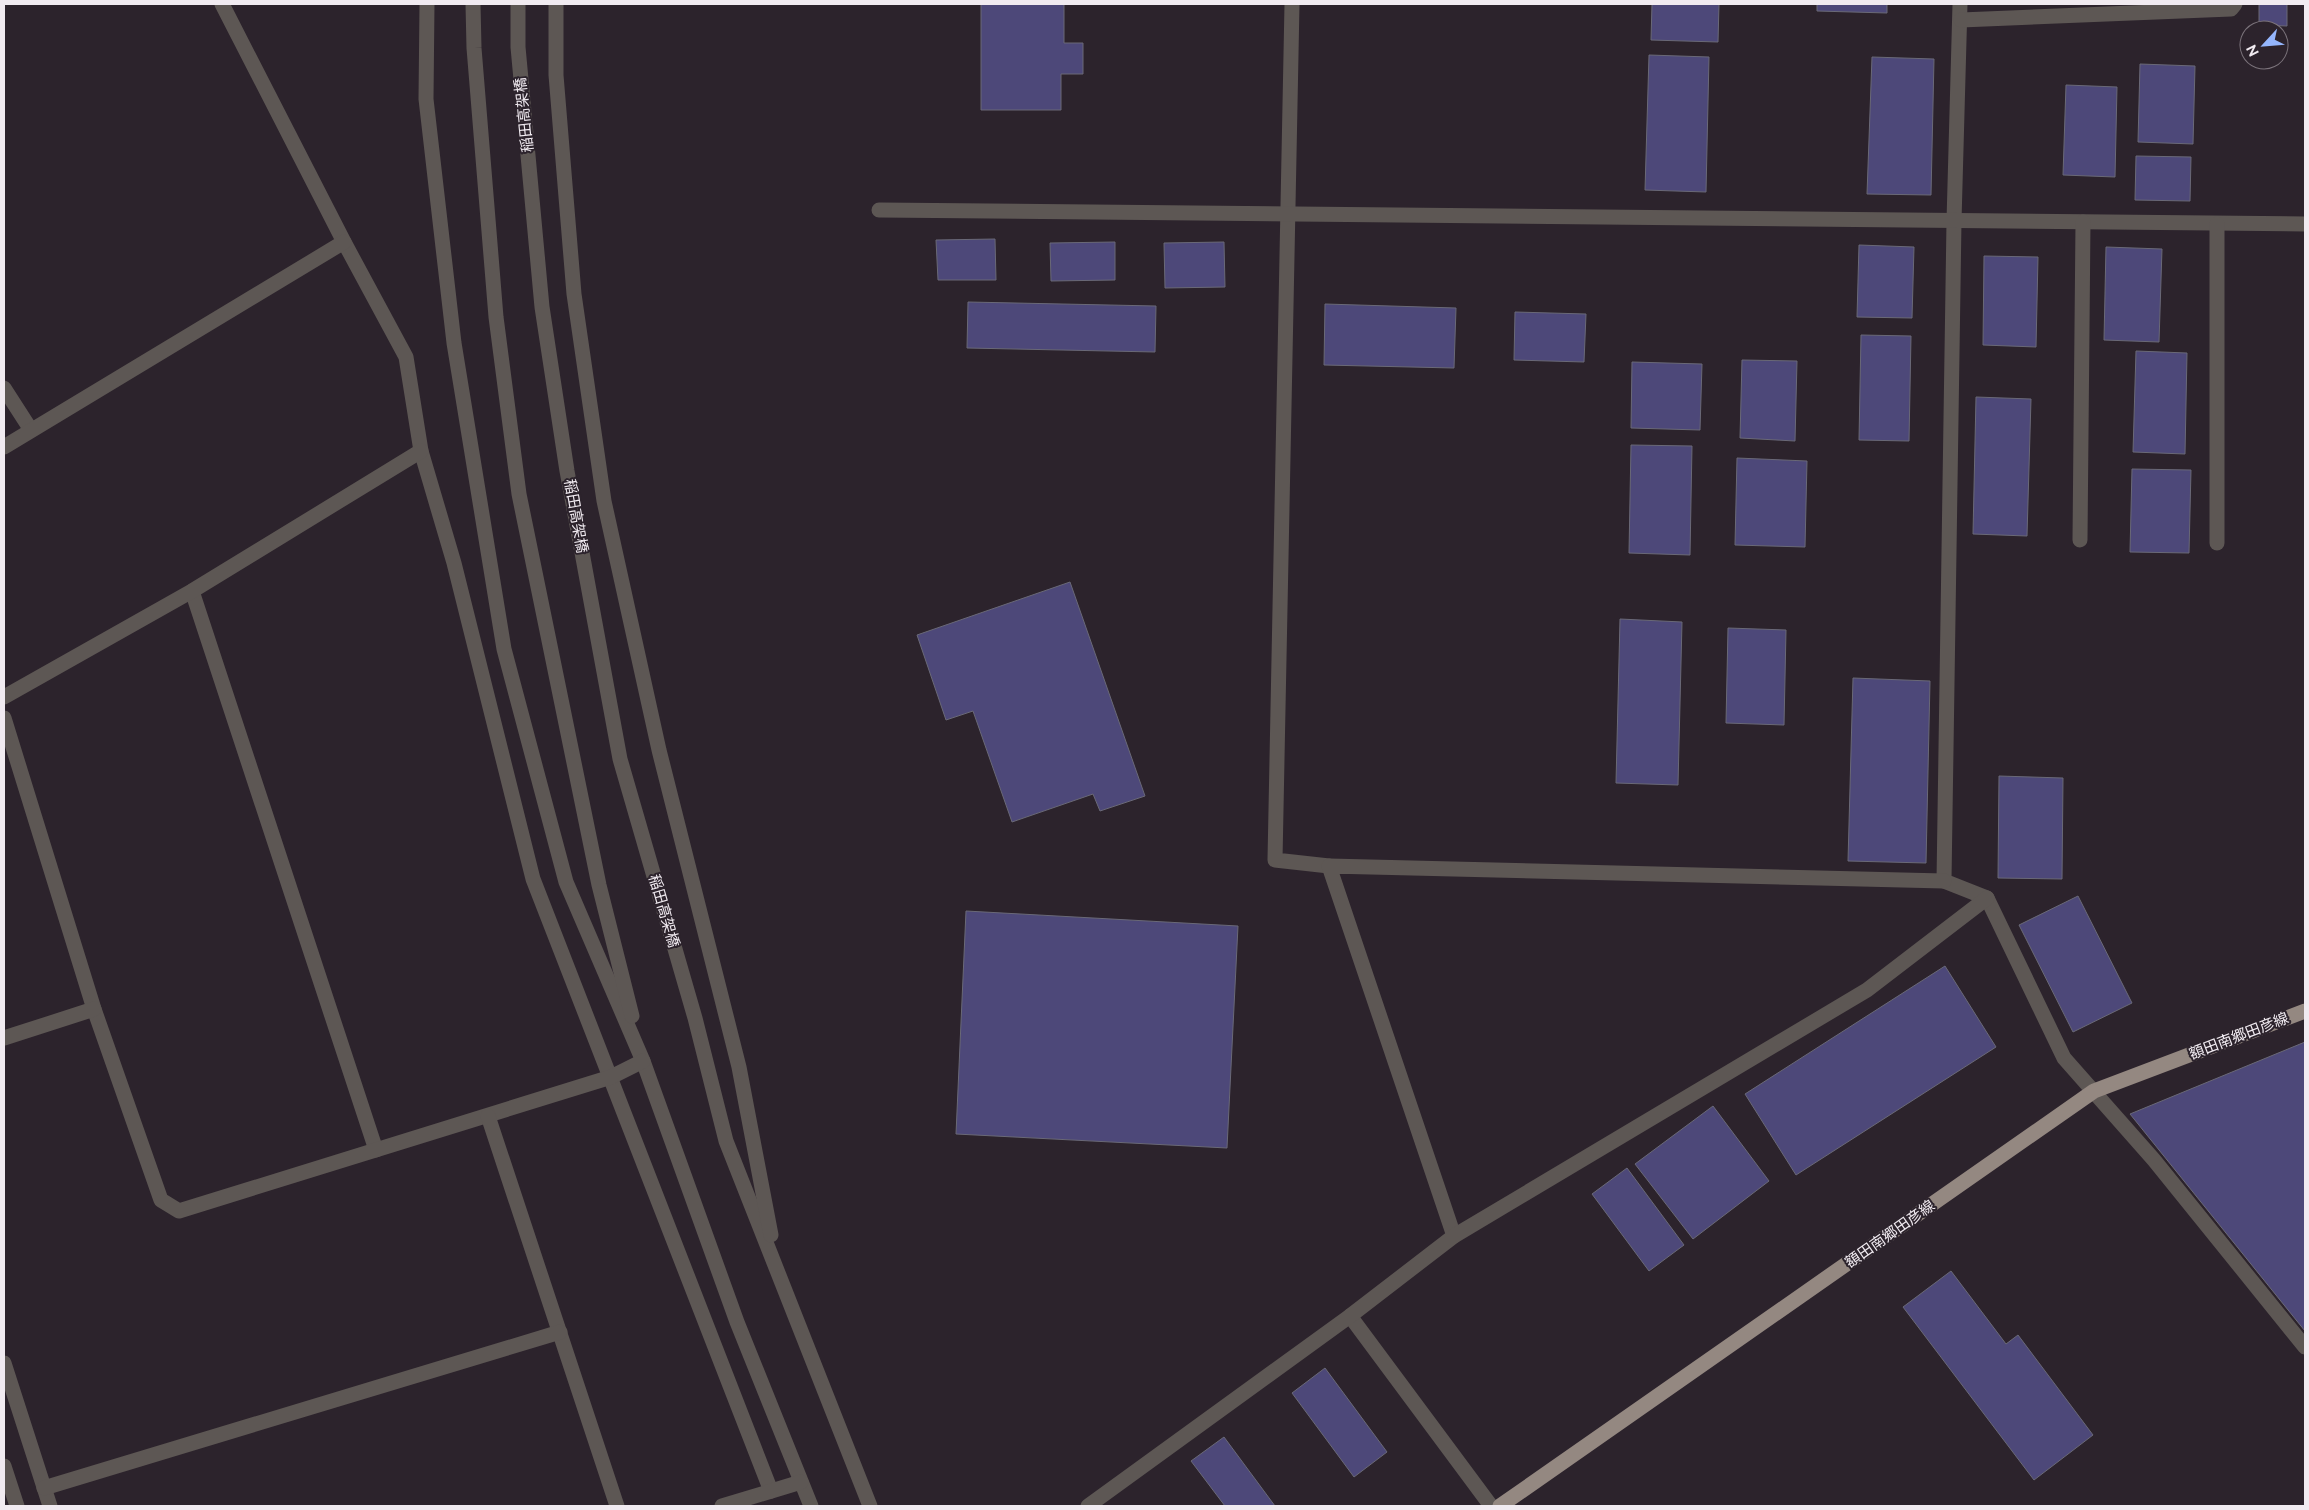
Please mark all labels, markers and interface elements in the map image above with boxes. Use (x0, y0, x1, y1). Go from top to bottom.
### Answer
north arrow (2239, 20, 2289, 70)
text: N (2243, 42, 2262, 59)
street label: 稲田高架橋 (511, 77, 537, 153)
street label: 稲田高架橋 (561, 477, 591, 555)
street label: 稲田高架橋 (645, 872, 683, 950)
street label: 額田南郷田彦線 (2187, 1009, 2291, 1063)
street label: 額田南郷田彦線 (1842, 1197, 1938, 1271)

